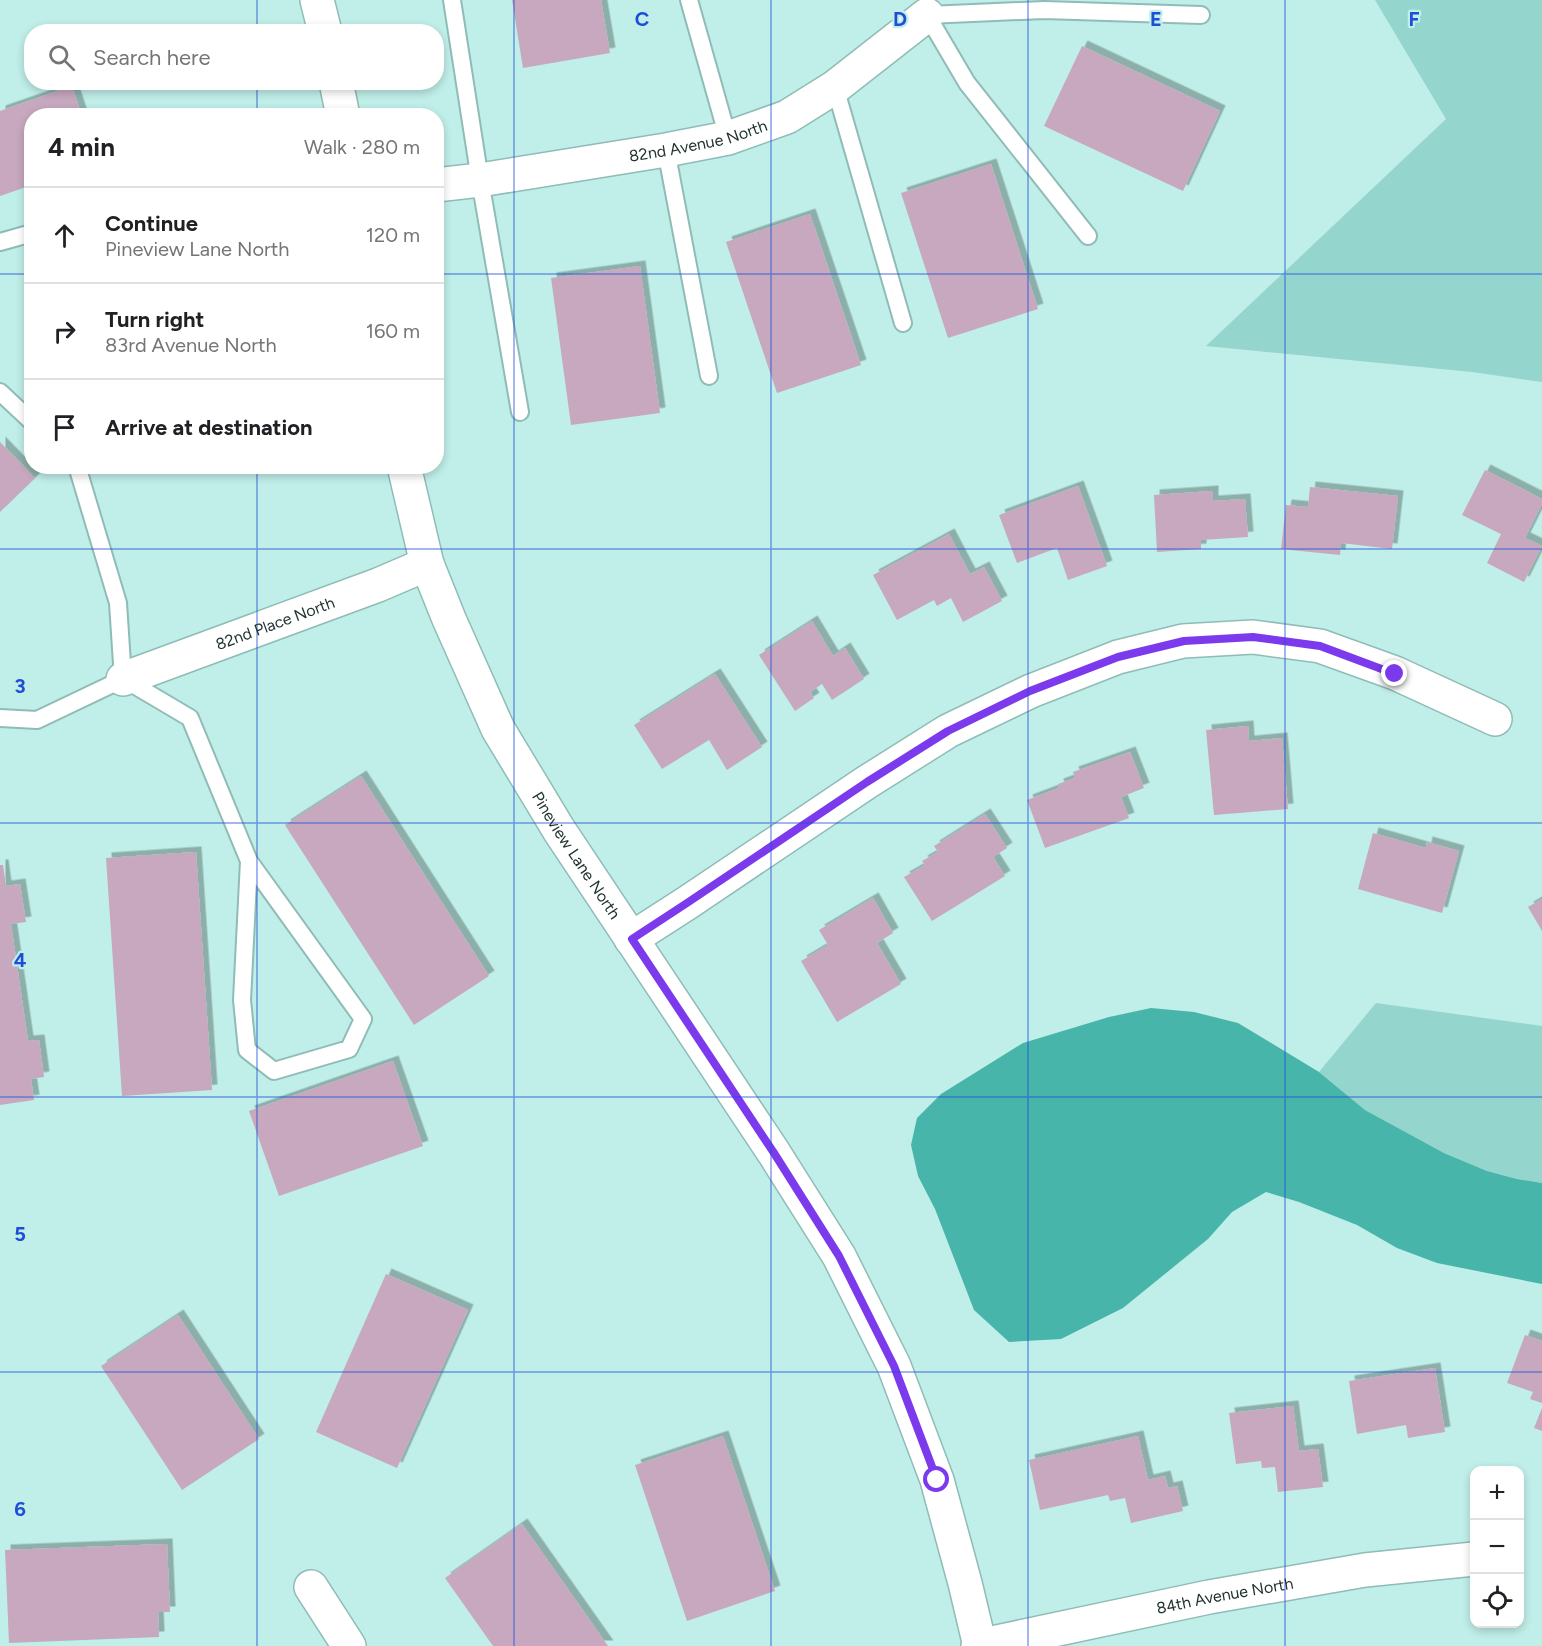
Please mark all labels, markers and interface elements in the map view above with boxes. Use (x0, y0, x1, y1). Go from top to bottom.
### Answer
text: C (635, 7, 649, 31)
text: D (893, 7, 907, 31)
text: E (1150, 7, 1162, 31)
text: F (1408, 7, 1420, 31)
search box (24, 24, 444, 90)
icon: search (45, 41, 78, 74)
text: Search here (93, 44, 211, 71)
street label: 82nd Avenue North (628, 116, 770, 166)
text: 4 min (48, 131, 115, 163)
text: Walk · 280 m (304, 135, 420, 159)
text: Continue (105, 210, 198, 237)
icon: ahead (48, 219, 81, 252)
text: 120 m (366, 223, 420, 247)
text: Pineview Lane North (105, 237, 290, 261)
text: Turn right (105, 306, 204, 333)
icon: right (48, 315, 81, 348)
text: 160 m (366, 319, 420, 343)
text: 83rd Avenue North (105, 333, 277, 357)
icon: arrive (48, 411, 81, 444)
text: Arrive at destination (105, 414, 313, 441)
street label: 82nd Place North (213, 593, 337, 654)
route end (1381, 660, 1407, 686)
text: 3 (14, 674, 26, 698)
street label: Pineview Lane North (528, 788, 624, 923)
text: 4 (14, 948, 27, 972)
text: 5 (14, 1222, 26, 1246)
route start (923, 1466, 949, 1492)
map controls (1470, 1466, 1524, 1628)
button: + (1470, 1466, 1524, 1520)
text: 6 (14, 1497, 26, 1521)
button: − (1470, 1520, 1524, 1574)
street label: 84th Avenue North (1155, 1574, 1295, 1618)
button: locate (1470, 1574, 1524, 1628)

